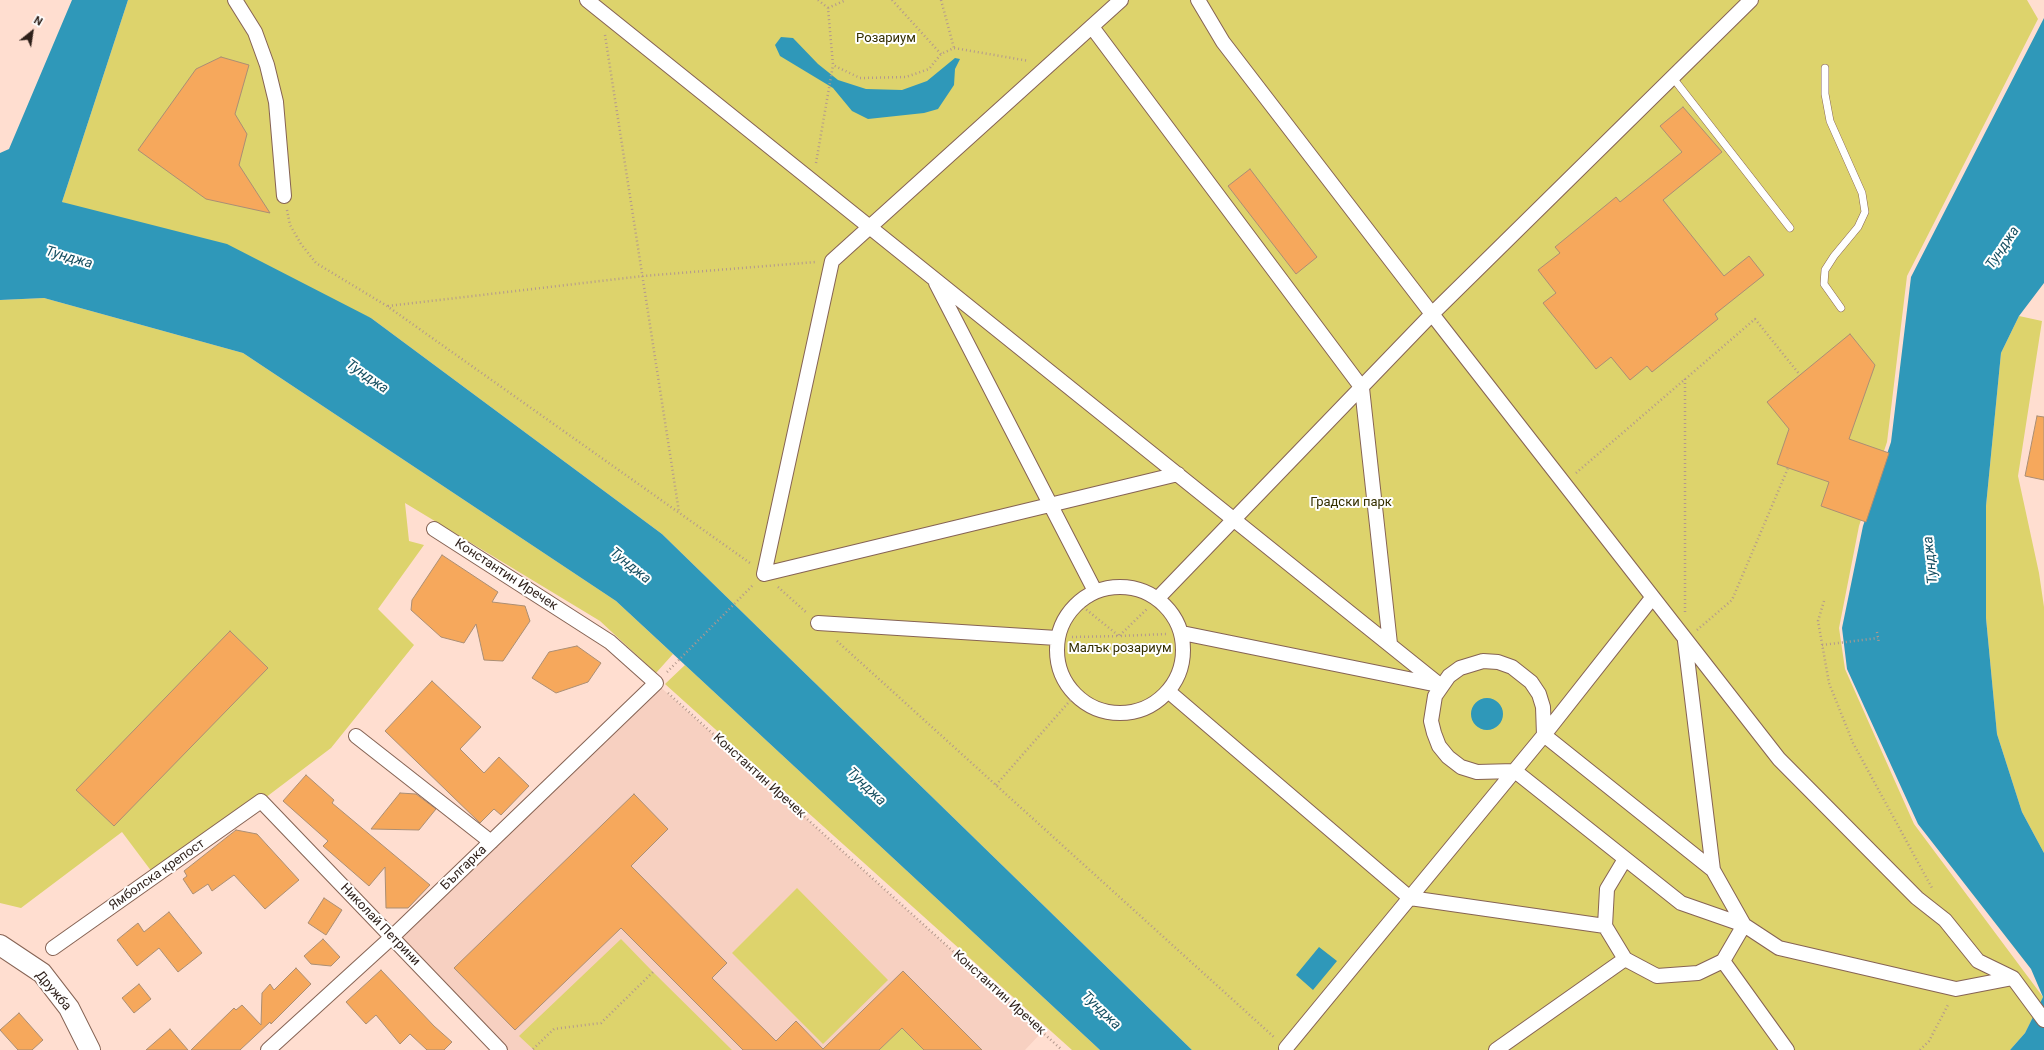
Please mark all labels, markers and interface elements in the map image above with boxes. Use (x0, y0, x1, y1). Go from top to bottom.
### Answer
north arrow (12, 12, 52, 52)
text: N (32, 14, 45, 29)
park label: Розариум (856, 31, 916, 47)
water label: Тунджа (1983, 223, 2023, 273)
water label: Тунджа (44, 243, 94, 273)
water label: Тунджа (343, 356, 391, 398)
park label: Градски парк (1310, 495, 1392, 511)
water label: Тунджа (1920, 535, 1942, 585)
street label: Константин Иречек (452, 536, 560, 614)
water label: Тунджа (606, 544, 654, 588)
park label: Малък розариум (1068, 641, 1172, 657)
street label: Константин Иречек (709, 730, 809, 822)
water label: Тунджа (843, 764, 889, 810)
street label: Ямболска крепост (106, 836, 208, 914)
street label: Българка (438, 842, 490, 894)
street label: Николай Петрини (337, 881, 423, 969)
street label: Константин Иречек (949, 947, 1049, 1039)
street label: Дружба (32, 968, 74, 1014)
water label: Тунджа (1078, 988, 1124, 1034)

